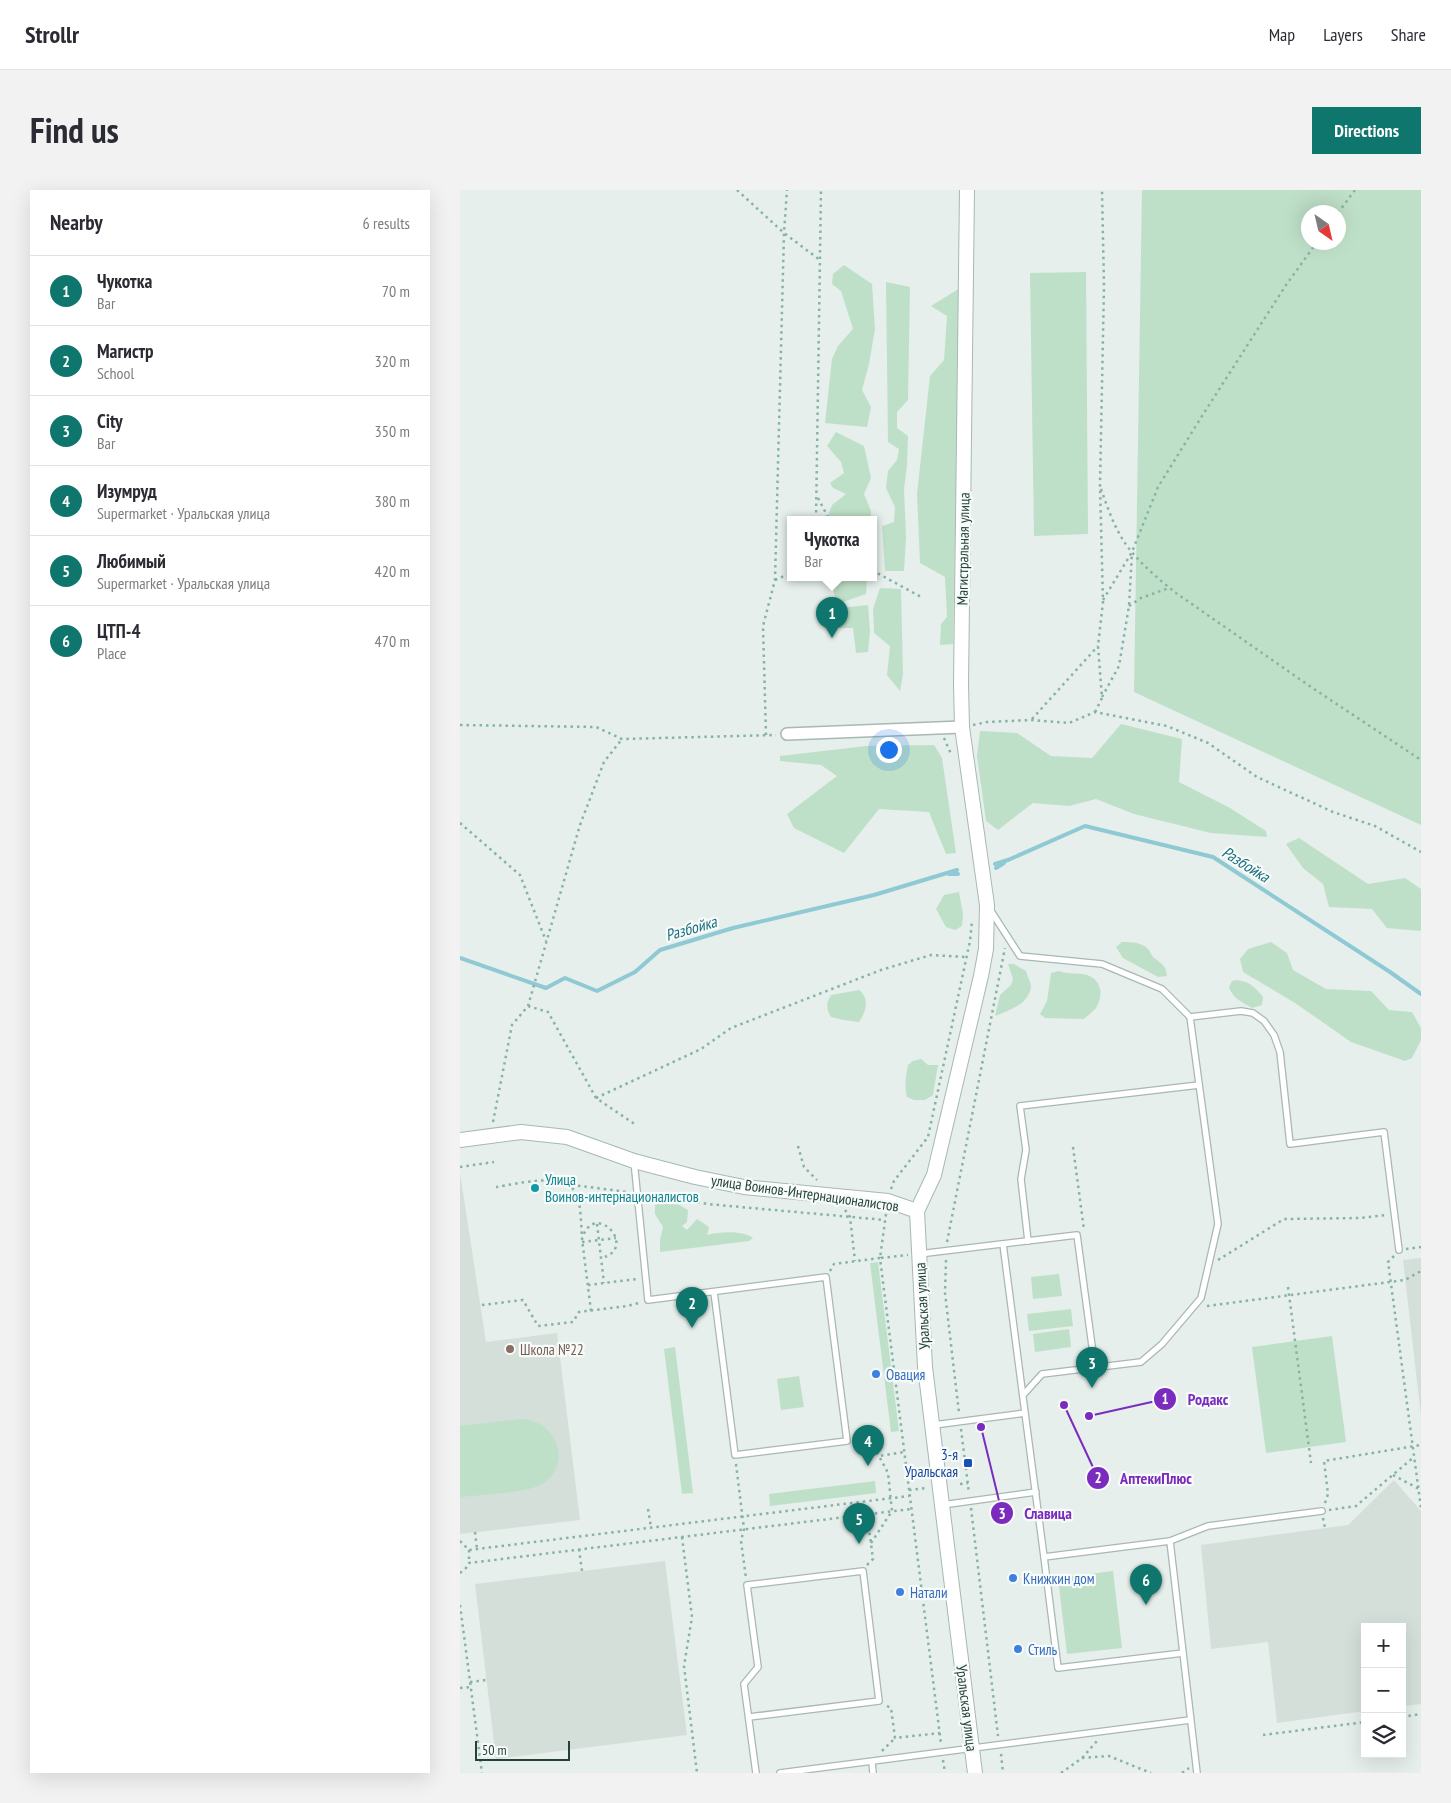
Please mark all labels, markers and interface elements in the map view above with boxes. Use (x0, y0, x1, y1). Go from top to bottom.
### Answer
text: Strollr (25, 19, 79, 50)
text: Map (1269, 23, 1295, 46)
text: Layers (1323, 23, 1363, 46)
text: Share (1391, 23, 1426, 46)
text: Find us (30, 107, 119, 153)
button: Directions (1312, 107, 1421, 154)
north arrow (1301, 205, 1346, 250)
text: Nearby (50, 209, 103, 236)
text: 6 results (363, 213, 410, 233)
text: Чукотка (97, 269, 152, 293)
text: 1 (62, 281, 70, 301)
text: 70 m (382, 281, 410, 301)
text: Bar (97, 293, 115, 313)
text: Магистр (97, 339, 154, 363)
text: 2 (62, 351, 70, 371)
text: 320 m (375, 351, 410, 371)
text: School (97, 363, 134, 383)
text: City (97, 409, 123, 433)
text: 3 (62, 421, 70, 441)
text: 350 m (375, 421, 410, 441)
text: Bar (97, 433, 115, 453)
text: Изумруд (97, 479, 157, 503)
text: 4 (62, 491, 70, 511)
text: 380 m (375, 491, 410, 511)
street label: Магистральная улица (953, 492, 973, 606)
text: Supermarket · Уральская улица (97, 503, 270, 523)
popup (787, 516, 877, 581)
text: Чукотка (804, 527, 860, 551)
text: Любимый (97, 549, 166, 573)
text: Bar (804, 551, 823, 571)
text: 5 (62, 561, 70, 581)
text: 420 m (375, 561, 410, 581)
text: Supermarket · Уральская улица (97, 573, 270, 593)
pin: 1 (816, 597, 848, 638)
text: ЦТП-4 (97, 619, 141, 643)
text: 6 (62, 631, 70, 651)
text: 470 m (375, 631, 410, 651)
text: Place (97, 643, 126, 663)
your location (876, 737, 902, 763)
water label: Разбойка (1219, 842, 1275, 887)
water label: Разбойка (663, 911, 720, 945)
place label: Улица Воинов-интернационалистов (545, 1170, 699, 1206)
street label: улица Воинов-Интернационалистов (710, 1170, 900, 1216)
marker: Улица Воинов-интернационалистов (529, 1182, 541, 1194)
street label: Уральская улица (910, 1262, 934, 1350)
pin: 2 (676, 1287, 708, 1328)
place label: Школа №22 (520, 1340, 584, 1359)
marker: Школа №22 (504, 1343, 516, 1355)
pin: 3 (1076, 1347, 1108, 1388)
place label: Овация (886, 1365, 925, 1384)
marker: Овация (870, 1368, 882, 1380)
callout: Родакс (1152, 1384, 1238, 1415)
text: 1 (1161, 1389, 1169, 1408)
text: Родакс (1188, 1389, 1229, 1409)
pin: 4 (852, 1425, 884, 1466)
place label: 3-я Уральская (905, 1445, 958, 1481)
marker: 3-я Уральская (962, 1457, 974, 1469)
callout: АптекиПлюс (1086, 1463, 1202, 1494)
text: 2 (1094, 1468, 1102, 1487)
text: АптекиПлюс (1119, 1468, 1192, 1488)
callout: Славица (989, 1498, 1082, 1529)
pin: 5 (843, 1503, 875, 1544)
text: Славица (1024, 1503, 1072, 1523)
text: 3 (998, 1504, 1006, 1523)
pin: 6 (1130, 1564, 1162, 1605)
place label: Книжкин дом (1023, 1569, 1095, 1588)
marker: Книжкин дом (1007, 1572, 1019, 1584)
place label: Натали (910, 1583, 948, 1602)
marker: Натали (894, 1586, 906, 1598)
map controls (1361, 1623, 1406, 1758)
button: + (1361, 1623, 1406, 1668)
place label: Стиль (1028, 1640, 1058, 1659)
marker: Стиль (1012, 1643, 1024, 1655)
street label: Уральская улица (952, 1664, 982, 1752)
button: − (1361, 1668, 1406, 1713)
button: layers (1361, 1713, 1406, 1758)
scale bar (475, 1738, 570, 1761)
text: 50 m (482, 1741, 507, 1759)

